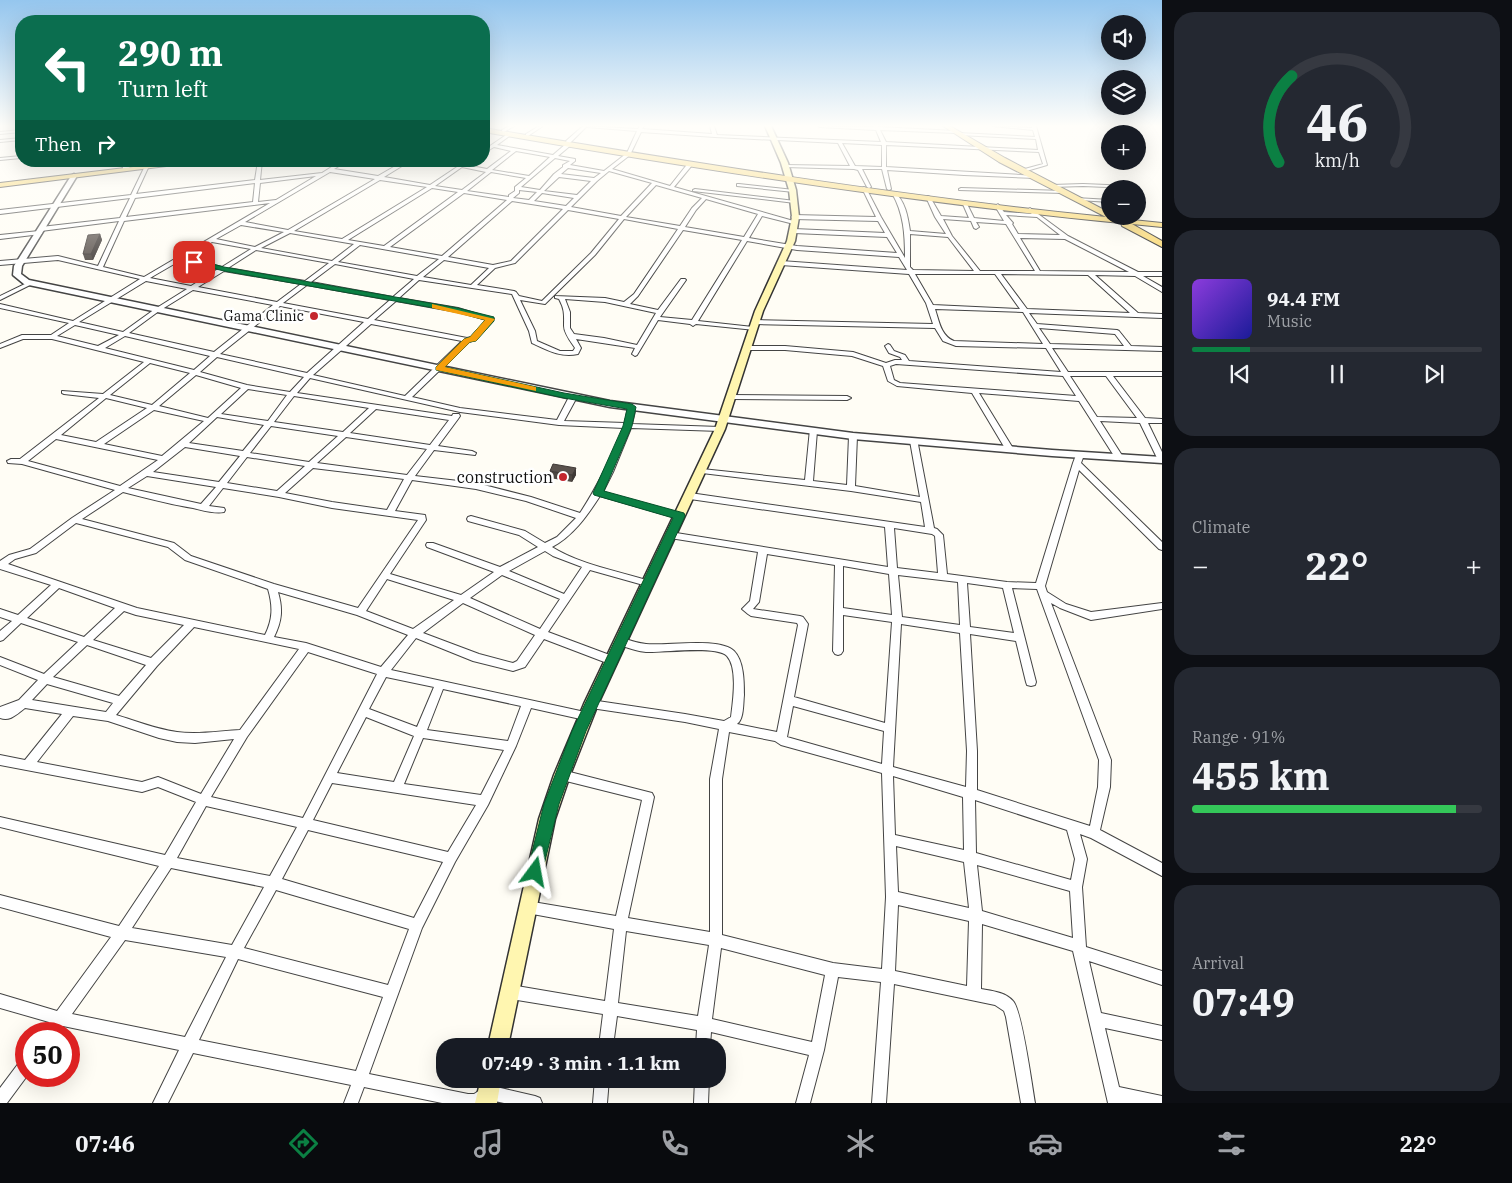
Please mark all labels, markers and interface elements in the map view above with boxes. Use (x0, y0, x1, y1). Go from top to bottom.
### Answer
map controls (1101, 15, 1146, 225)
button: sound (1101, 15, 1146, 60)
text: 290 m (118, 30, 223, 76)
icon: left (35, 35, 100, 100)
button: layers (1101, 70, 1146, 115)
text: Turn left (118, 74, 208, 103)
text: 46 (1306, 88, 1368, 155)
button: + (1101, 125, 1146, 170)
icon: right (92, 130, 120, 158)
text: Then (35, 132, 82, 156)
text: km/h (1314, 149, 1360, 172)
button: − (1101, 180, 1146, 225)
pin (173, 241, 215, 283)
icon: arrive (180, 248, 208, 276)
text: 94.4 FM (1267, 287, 1340, 311)
place label: Gama Clinic (224, 307, 304, 325)
marker: Gama Clinic (308, 310, 320, 322)
text: Music (1267, 311, 1312, 331)
icon: previous (1226, 360, 1254, 388)
icon: pause (1323, 360, 1351, 388)
icon: next (1420, 360, 1448, 388)
place label: construction (457, 467, 553, 487)
marker: construction (557, 471, 569, 483)
text: Climate (1192, 517, 1250, 537)
text: 22° (1305, 541, 1369, 590)
text: − (1192, 547, 1209, 584)
text: + (1465, 547, 1482, 584)
text: Range · 91% (1192, 727, 1285, 747)
text: 455 km (1192, 751, 1330, 800)
position arrow (508, 845, 560, 897)
text: Arrival (1192, 953, 1244, 973)
text: 07:49 (1192, 977, 1295, 1026)
speed limit sign: 50 (15, 1022, 80, 1087)
text: 07:49 · 3 min · 1.1 km (482, 1051, 680, 1075)
icon: directions (286, 1126, 321, 1161)
icon: music (471, 1126, 506, 1161)
icon: phone (657, 1126, 692, 1161)
icon: climate (843, 1126, 878, 1161)
icon: car (1028, 1126, 1063, 1161)
icon: filters (1214, 1126, 1249, 1161)
text: 07:46 (75, 1129, 135, 1158)
text: 22° (1400, 1129, 1437, 1158)

